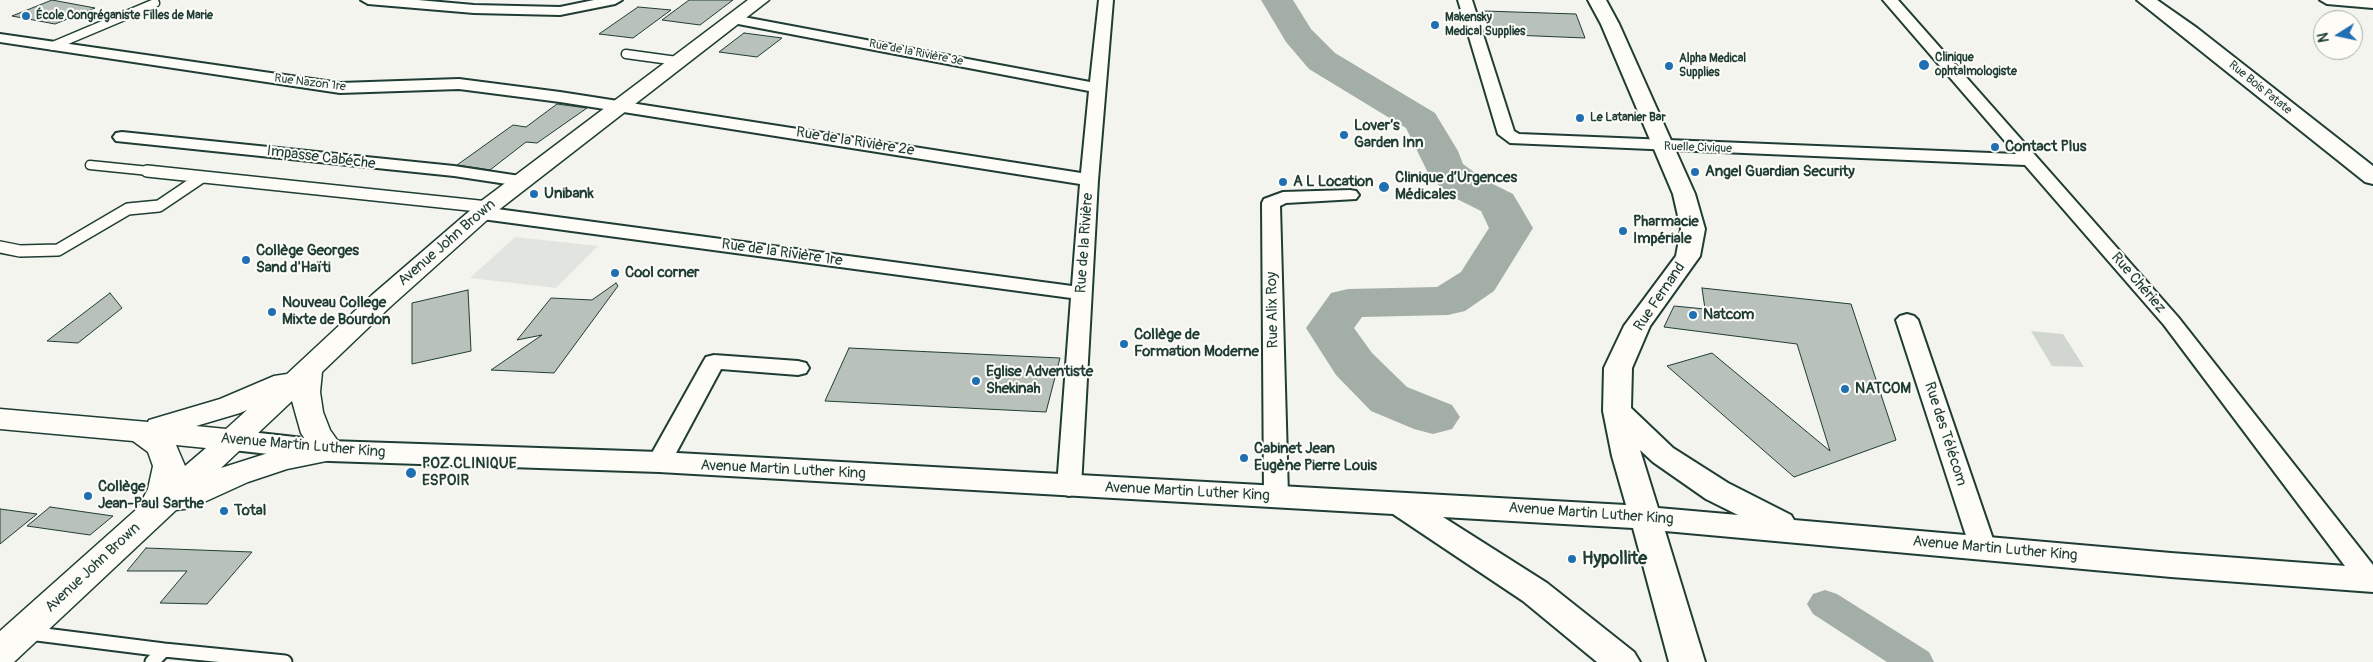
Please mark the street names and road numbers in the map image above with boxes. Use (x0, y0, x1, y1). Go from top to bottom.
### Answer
street label: Rue de la Rivière 3e (868, 37, 964, 69)
street label: Rue Bois Patate (2226, 58, 2294, 118)
street label: Rue Nazon 1re (273, 71, 347, 95)
street label: Rue de la Rivière 2e (795, 124, 915, 160)
street label: Ruelle Civique (1664, 140, 1732, 156)
street label: Impasse Cabéche (266, 142, 376, 174)
street label: Rue de la Rivière (1073, 192, 1097, 294)
street label: Avenue John Brown (395, 196, 499, 290)
street label: Rue de la Rivière 1re (720, 236, 844, 270)
street label: Rue Chériez (2107, 249, 2169, 317)
street label: Rue Fernand (1630, 259, 1690, 335)
street label: Rue Alix Roy (1263, 271, 1283, 349)
street label: Rue des Télécom (1920, 380, 1970, 488)
street label: Avenue Martin Luther King (220, 430, 386, 462)
street label: Avenue Martin Luther King (700, 457, 866, 483)
street label: Avenue Martin Luther King (1104, 479, 1270, 505)
street label: Avenue Martin Luther King (1508, 499, 1674, 529)
street label: Avenue John Brown (42, 519, 144, 617)
street label: Avenue Martin Luther King (1912, 533, 2078, 565)

